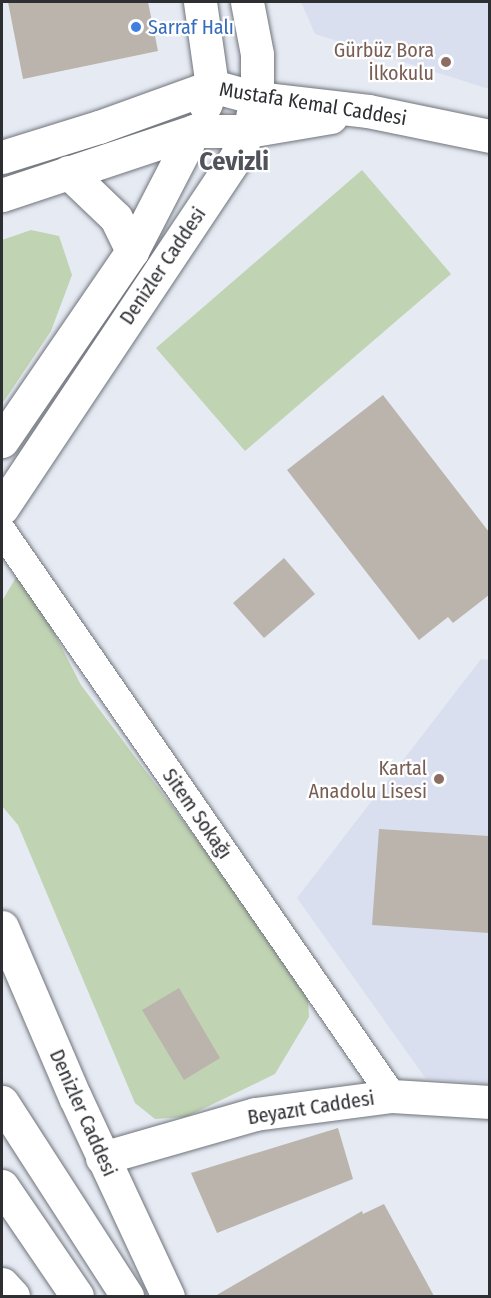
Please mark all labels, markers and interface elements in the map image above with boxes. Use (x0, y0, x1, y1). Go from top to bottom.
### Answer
place label: Sarraf Halı (148, 15, 234, 39)
marker: Sarraf Halı (129, 20, 143, 34)
place label: Gürbüz Bora İlkokulu (334, 39, 434, 86)
marker: Gürbüz Bora İlkokulu (439, 55, 453, 69)
street label: Mustafa Kemal Caddesi (218, 77, 408, 131)
district label: Cevizli (199, 146, 269, 178)
street label: Denizler Caddesi (115, 203, 211, 329)
place label: Kartal Anadolu Lisesi (309, 756, 427, 803)
street label: Sitem Sokağı (157, 764, 237, 864)
marker: Kartal Anadolu Lisesi (432, 772, 446, 786)
street label: Denizler Caddesi (44, 1046, 122, 1180)
street label: Beyazıt Caddesi (246, 1086, 376, 1130)

